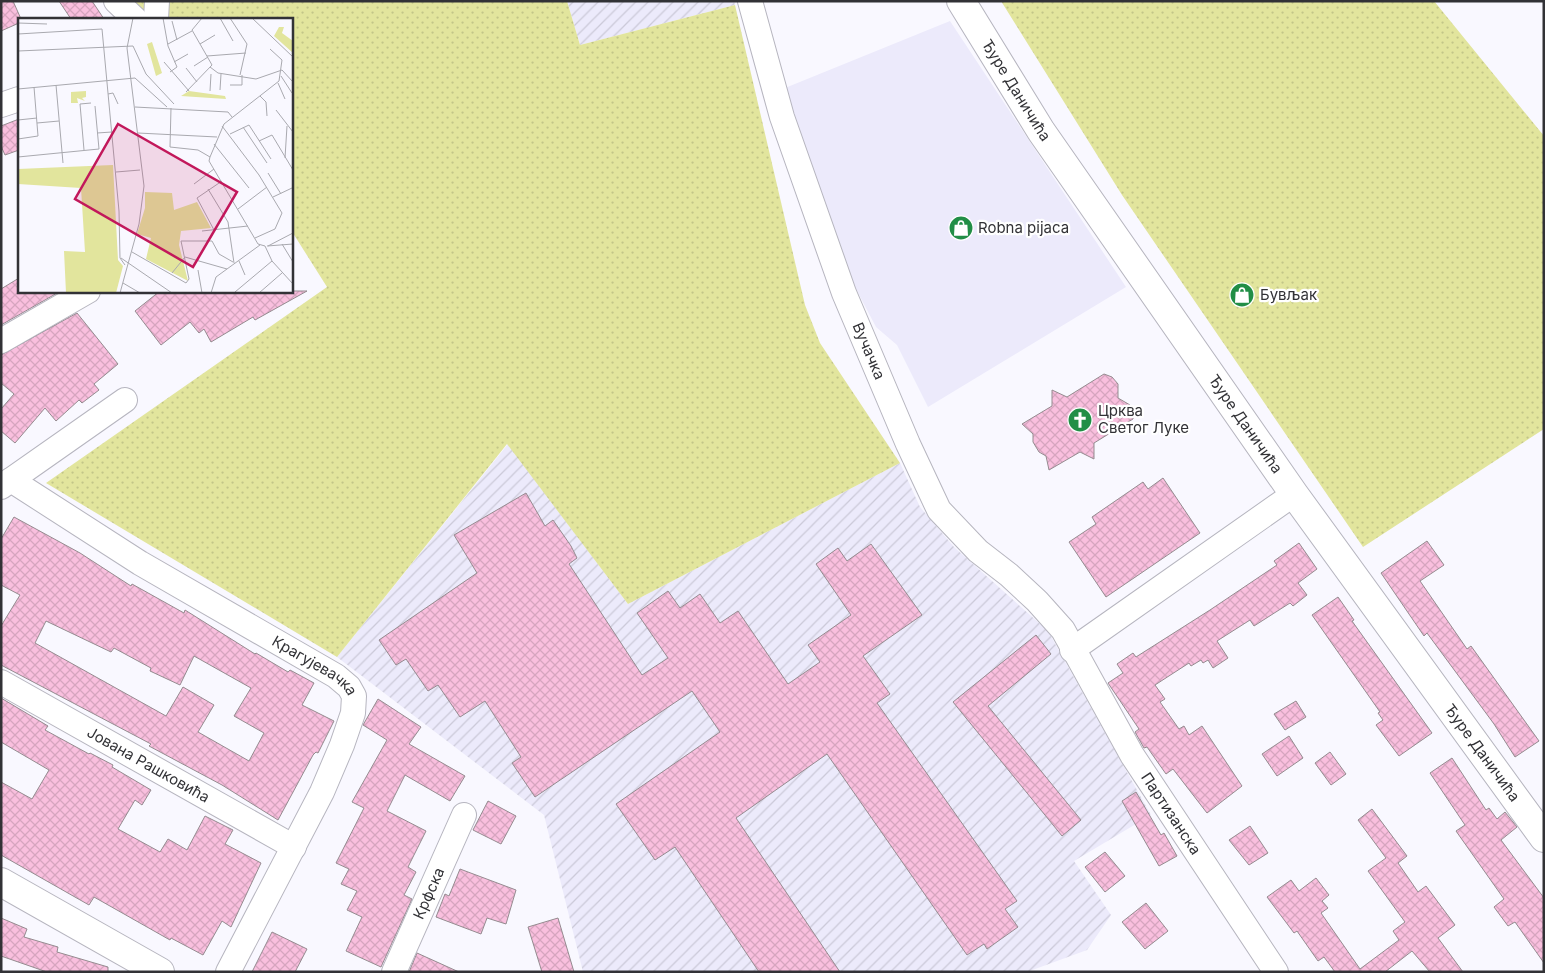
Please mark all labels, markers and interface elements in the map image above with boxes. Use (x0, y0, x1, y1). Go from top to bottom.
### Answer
inset map (18, 18, 292, 292)
street label: Ђуре Даничића (978, 36, 1055, 145)
shop icon: Robna pijaca (948, 215, 974, 241)
place label: Robna pijaca (978, 218, 1069, 237)
shop icon: Бувљак (1229, 282, 1255, 308)
place label: Бувљак (1260, 285, 1317, 304)
street label: Вучачка (849, 319, 890, 382)
street label: Ђуре Даничића (1205, 371, 1287, 477)
place label: Црква Светог Луке (1098, 401, 1189, 437)
church icon: Црква Светог Луке (1067, 407, 1093, 433)
street label: Крагујевачка (269, 631, 362, 698)
street label: Ђуре Даничића (1441, 700, 1524, 805)
street label: Јована Рашковића (84, 722, 213, 807)
street label: Партизанска (1137, 769, 1205, 858)
street label: Крфска (409, 864, 448, 922)

